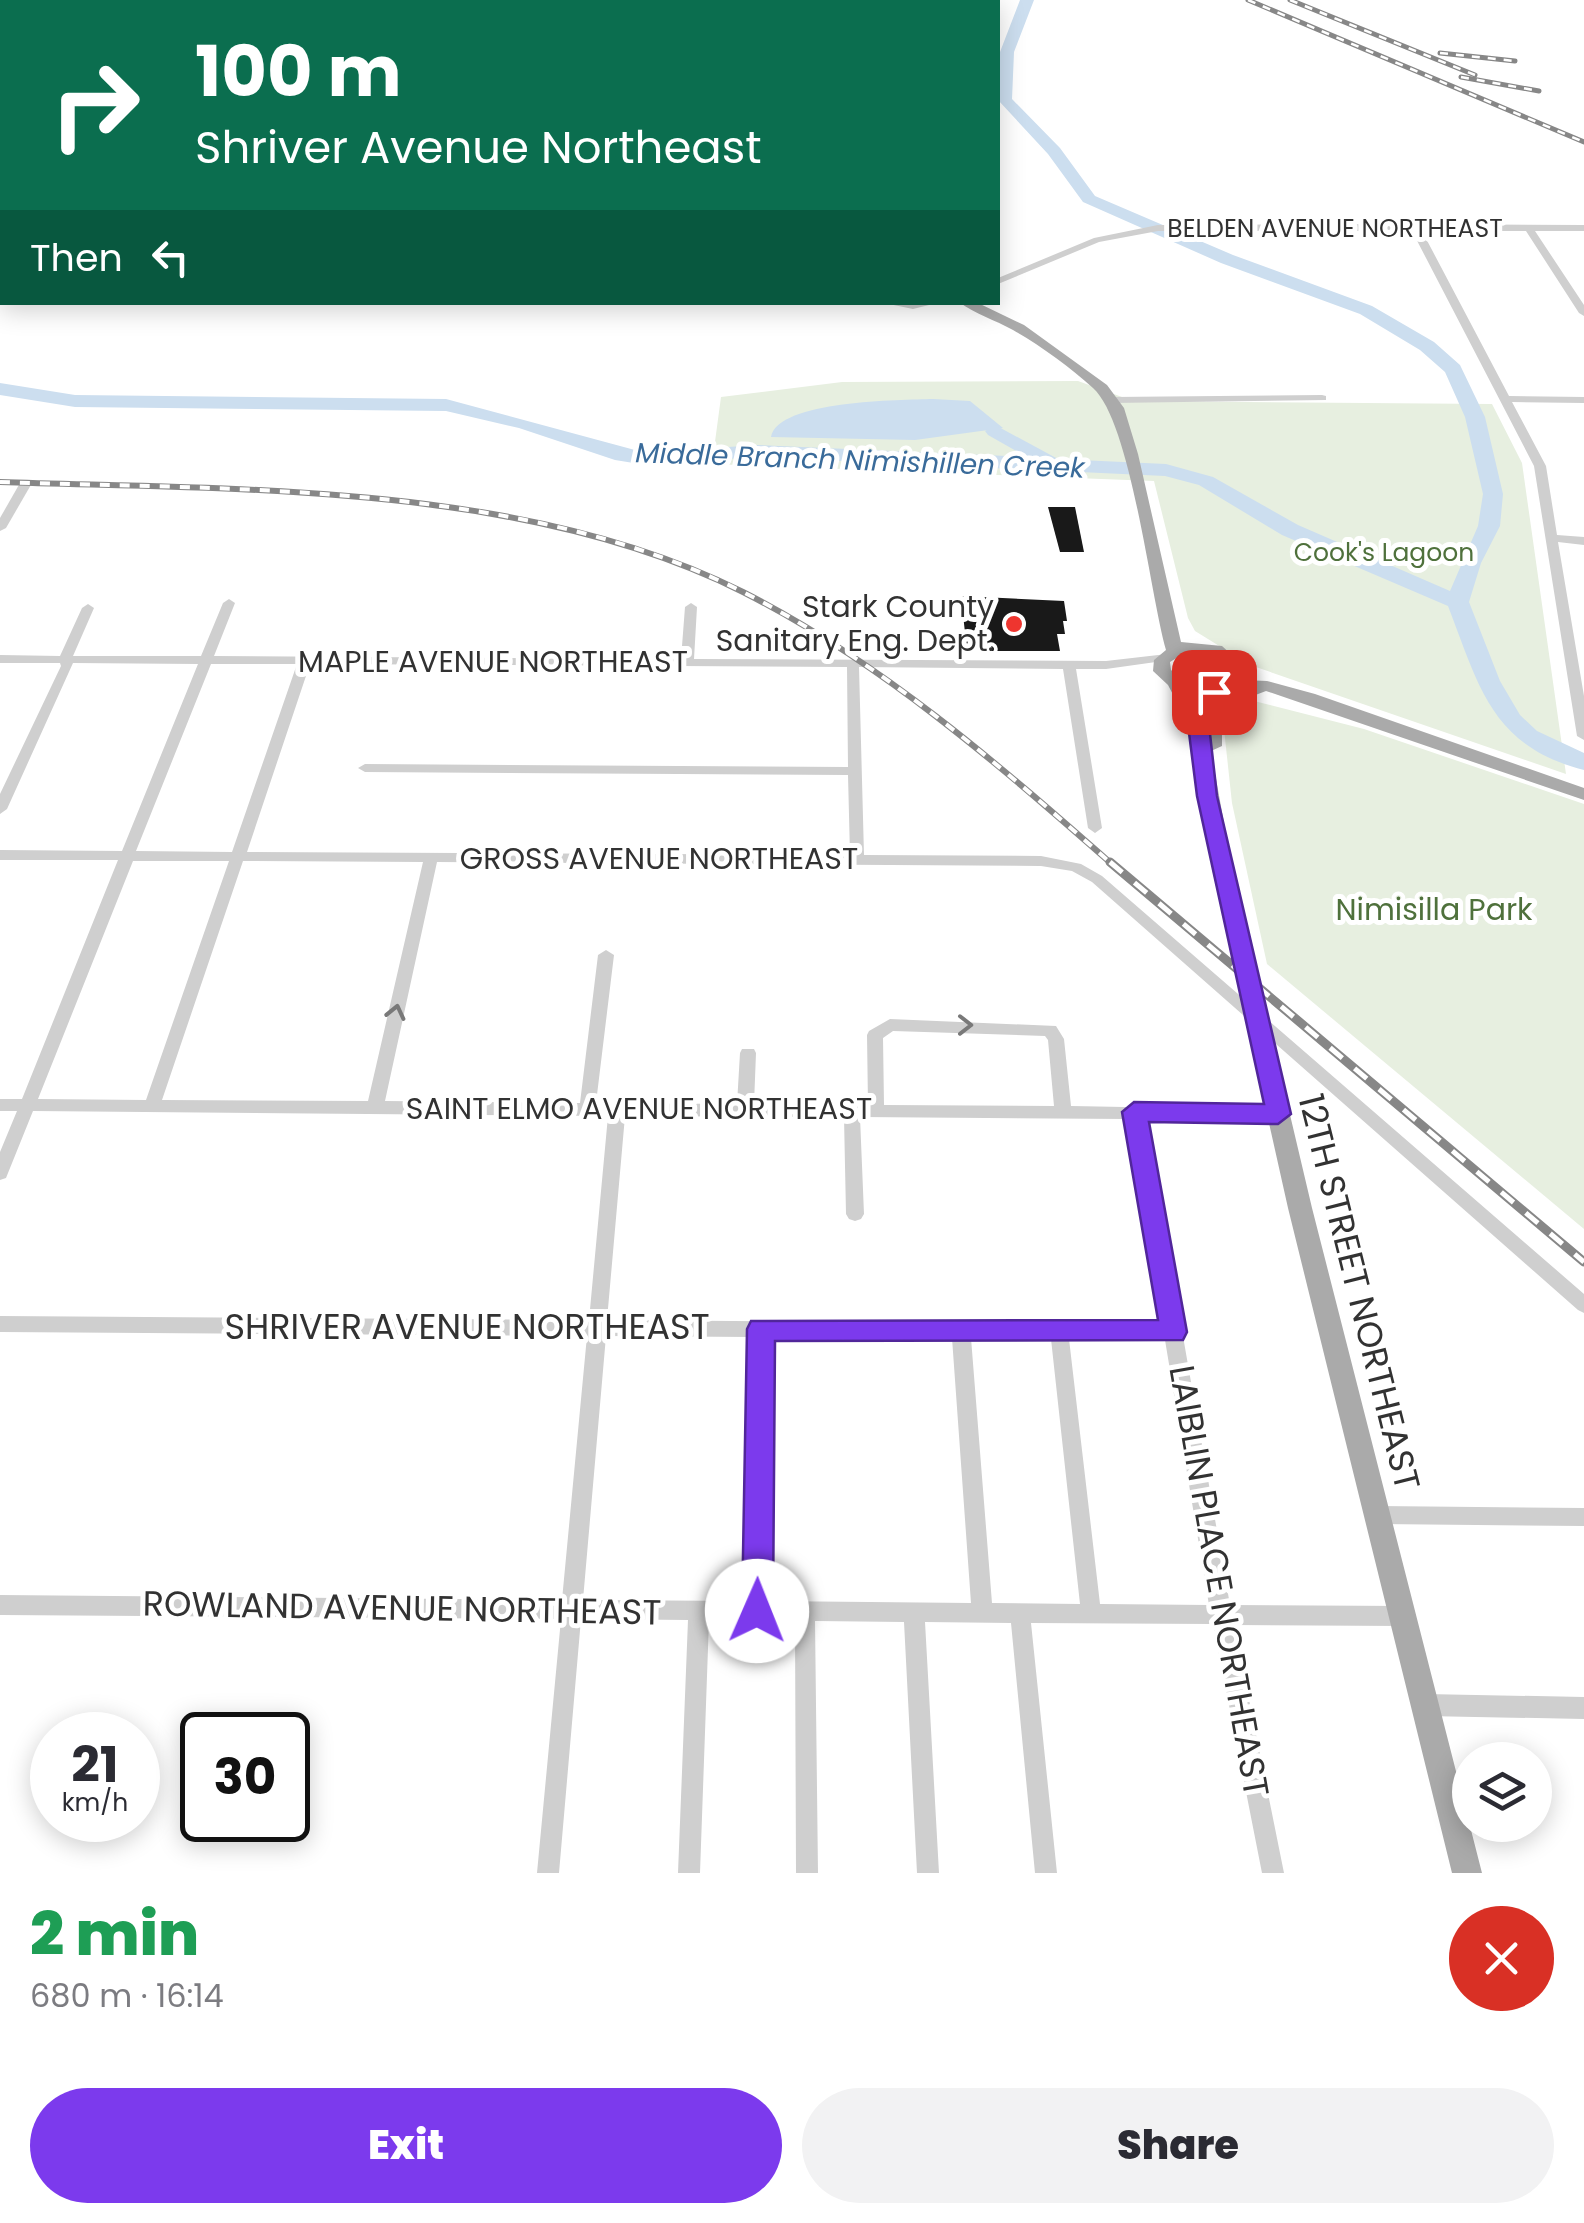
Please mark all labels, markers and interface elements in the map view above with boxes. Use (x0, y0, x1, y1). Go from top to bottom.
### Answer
text: 100 m (195, 22, 402, 121)
icon: right (30, 40, 160, 170)
text: Shriver Avenue Northeast (195, 116, 762, 179)
street label: BELDEN AVENUE NORTHEAST (1167, 211, 1503, 246)
icon: left (143, 230, 198, 285)
text: Then (30, 231, 123, 284)
water label: Middle Branch Nimishillen Creek (635, 433, 1087, 488)
park label: Cook's Lagoon (1294, 535, 1474, 570)
place label: Stark County Sanitary Eng. Dept. (716, 585, 994, 662)
marker: Stark County Sanitary Eng. Dept. (1003, 613, 1025, 635)
street label: MAPLE AVENUE NORTHEAST (298, 640, 688, 683)
pin (1172, 650, 1257, 735)
icon: arrive (1187, 665, 1242, 720)
street label: GROSS AVENUE NORTHEAST (460, 837, 858, 880)
park label: Nimisilla Park (1335, 888, 1533, 931)
one-way arrow (384, 1004, 405, 1021)
one-way arrow (958, 1014, 973, 1036)
street label: SAINT ELMO AVENUE NORTHEAST (406, 1087, 872, 1130)
street label: 12TH STREET NORTHEAST (1287, 1089, 1432, 1495)
street label: SHRIVER AVENUE NORTHEAST (224, 1302, 710, 1351)
street label: LAIBLIN PLACE NORTHEAST (1157, 1361, 1282, 1801)
position arrow (705, 1559, 809, 1663)
street label: ROWLAND AVENUE NORTHEAST (142, 1578, 662, 1637)
speed limit sign: 30 (180, 1712, 310, 1842)
text: 21 (71, 1729, 119, 1800)
map controls (1452, 1742, 1552, 1842)
button: layers (1452, 1742, 1552, 1842)
text: km/h (62, 1785, 128, 1820)
text: 2 min (30, 1892, 199, 1976)
button: close (1449, 1906, 1554, 2011)
text: 680 m · 16:14 (30, 1973, 224, 2018)
button: Exit (30, 2088, 782, 2203)
button: Share (802, 2088, 1554, 2203)

